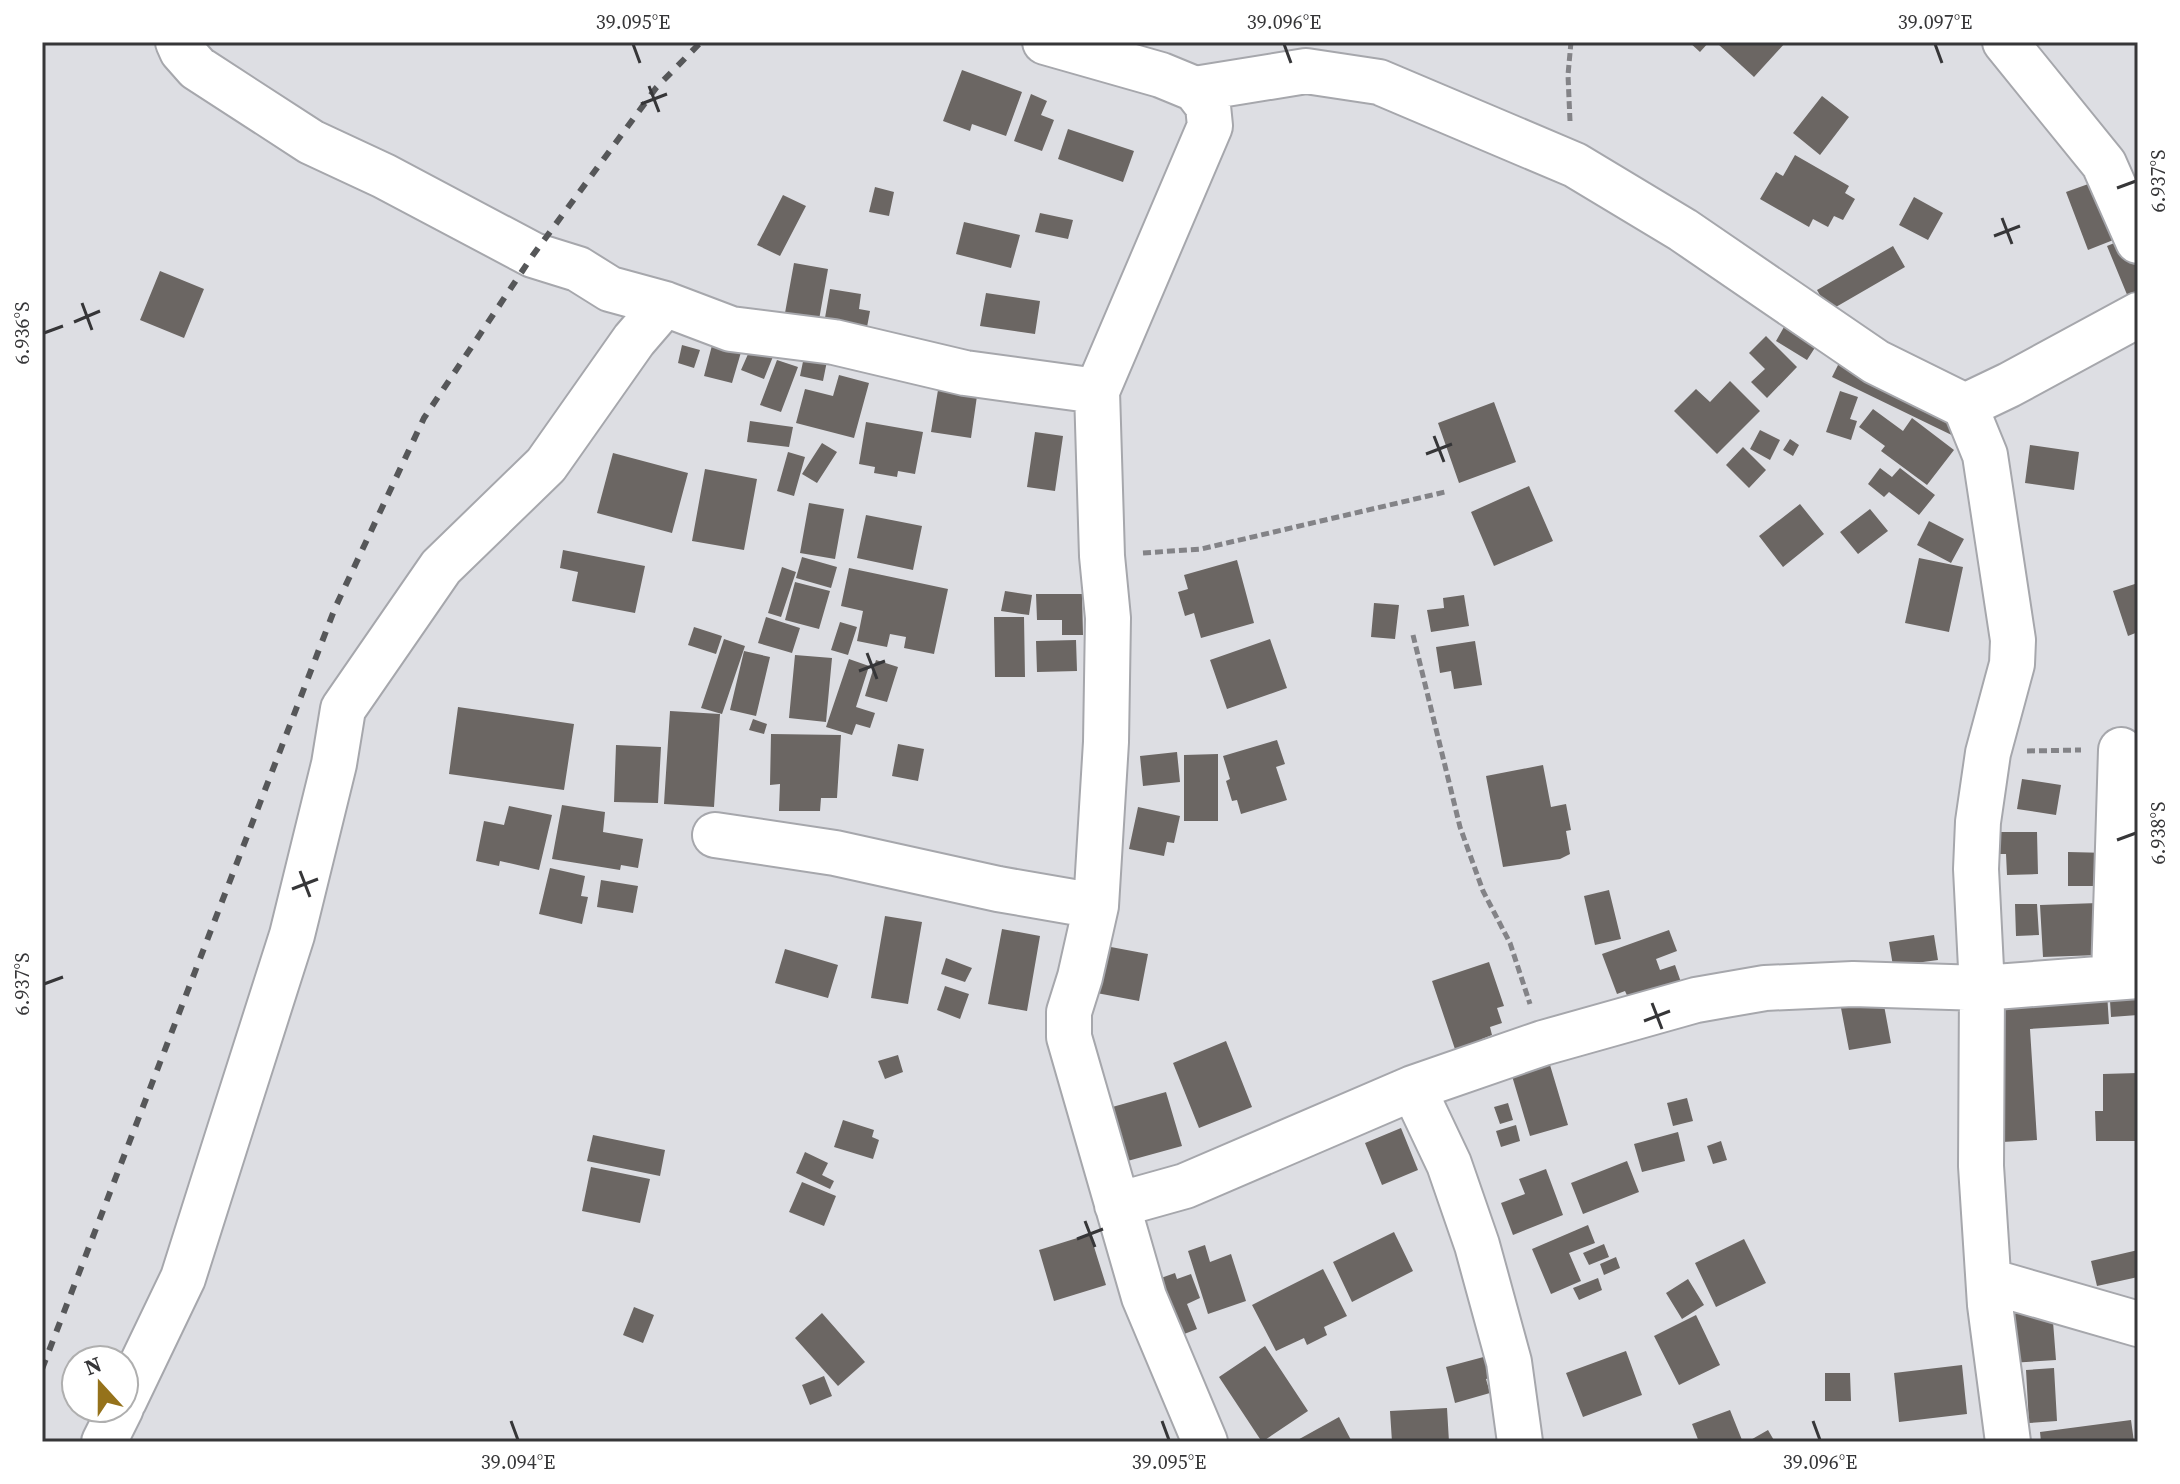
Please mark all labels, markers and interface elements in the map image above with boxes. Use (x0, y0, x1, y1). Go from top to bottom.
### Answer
text: 39.095°E (596, 8, 670, 36)
text: 39.096°E (1247, 8, 1321, 36)
text: 39.097°E (1898, 8, 1972, 36)
text: 6.937°S (2144, 150, 2172, 212)
text: 6.936°S (8, 302, 36, 364)
text: 6.938°S (2144, 802, 2172, 864)
text: 6.937°S (8, 953, 36, 1015)
north arrow (60, 1344, 140, 1424)
text: N (80, 1348, 106, 1382)
text: 39.094°E (481, 1448, 555, 1476)
text: 39.095°E (1132, 1448, 1206, 1476)
text: 39.096°E (1783, 1448, 1857, 1476)

